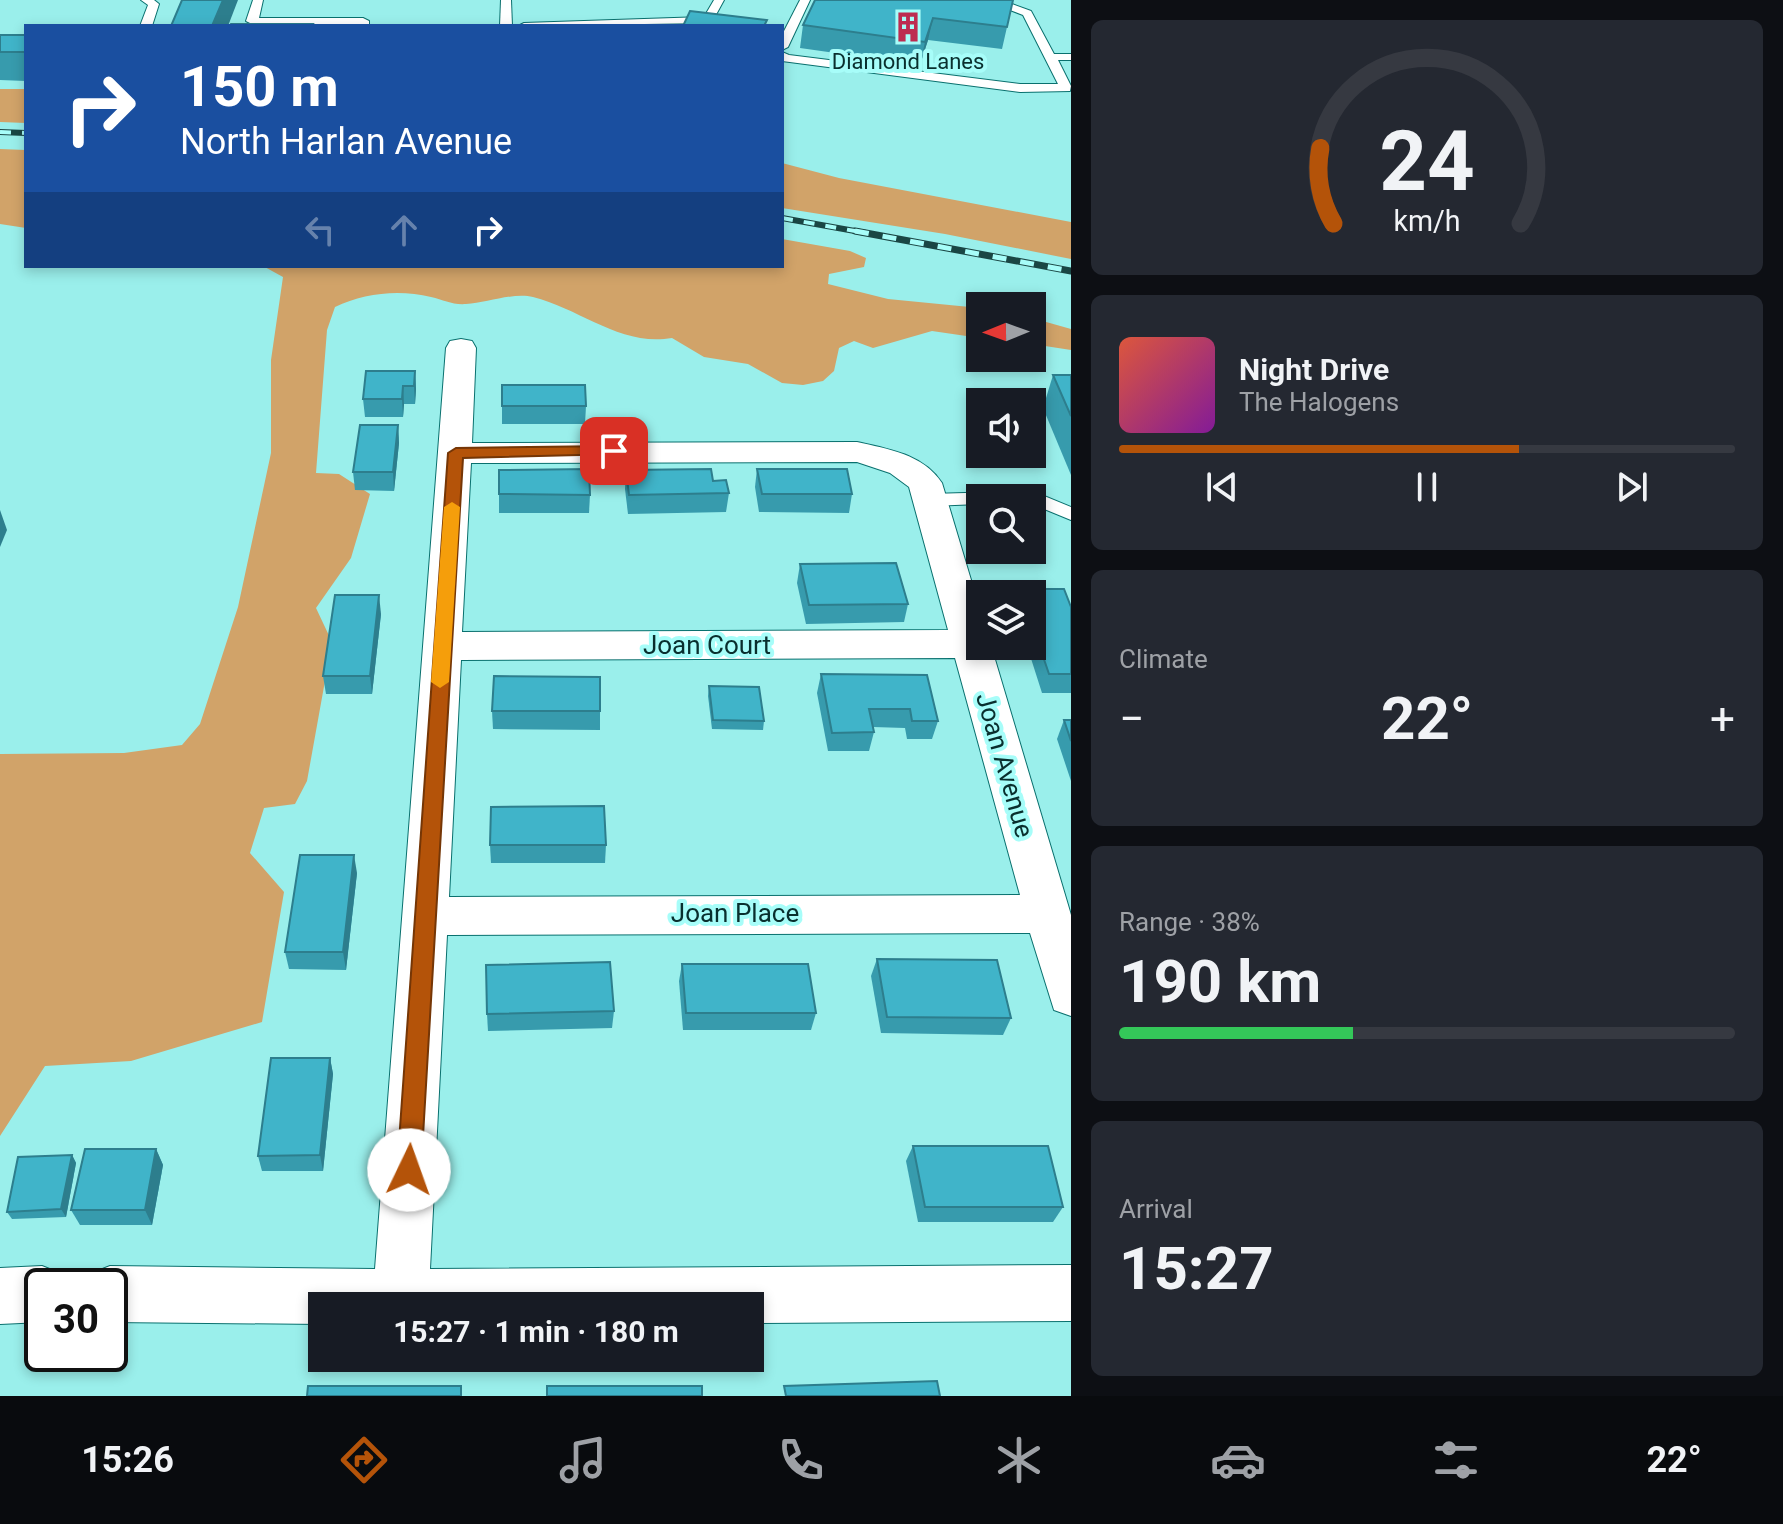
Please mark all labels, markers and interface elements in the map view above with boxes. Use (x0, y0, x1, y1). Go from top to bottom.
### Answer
building icon: Diamond Lanes (891, 10, 925, 44)
place label: Diamond Lanes (832, 49, 984, 74)
text: 150 m (180, 54, 339, 120)
icon: right (48, 56, 152, 160)
text: 24 (1379, 112, 1475, 209)
text: North Harlan Avenue (180, 121, 512, 163)
text: km/h (1393, 204, 1461, 238)
icon: left (298, 208, 342, 252)
icon: ahead (382, 208, 426, 252)
icon: right (466, 208, 510, 252)
north arrow (966, 292, 1046, 372)
map controls (966, 292, 1046, 660)
text: Night Drive (1239, 352, 1389, 387)
text: The Halogens (1239, 387, 1399, 417)
button: sound (966, 388, 1046, 468)
pin (580, 417, 648, 485)
icon: arrive (592, 429, 636, 473)
icon: previous (1200, 465, 1244, 509)
icon: pause (1405, 465, 1449, 509)
icon: next (1610, 465, 1654, 509)
button: search (966, 484, 1046, 564)
button: layers (966, 580, 1046, 660)
street label: Joan Court (643, 630, 771, 660)
text: Climate (1119, 644, 1208, 674)
text: 22° (1381, 683, 1473, 754)
street label: Joan Avenue (970, 689, 1040, 841)
text: − (1119, 693, 1144, 745)
text: + (1710, 693, 1735, 745)
street label: Joan Place (671, 898, 799, 928)
text: Range · 38% (1119, 907, 1260, 937)
text: 190 km (1119, 946, 1321, 1017)
position arrow (367, 1128, 451, 1212)
text: Arrival (1119, 1194, 1193, 1224)
text: 15:27 (1119, 1233, 1274, 1304)
speed limit sign: 30 (24, 1268, 128, 1372)
text: 15:27 · 1 min · 180 m (393, 1314, 679, 1349)
icon: directions (336, 1432, 392, 1488)
icon: music (555, 1432, 611, 1488)
icon: phone (773, 1432, 829, 1488)
icon: climate (991, 1432, 1047, 1488)
icon: car (1210, 1432, 1266, 1488)
icon: filters (1428, 1432, 1484, 1488)
text: 15:26 (81, 1439, 174, 1481)
text: 22° (1646, 1439, 1702, 1481)

